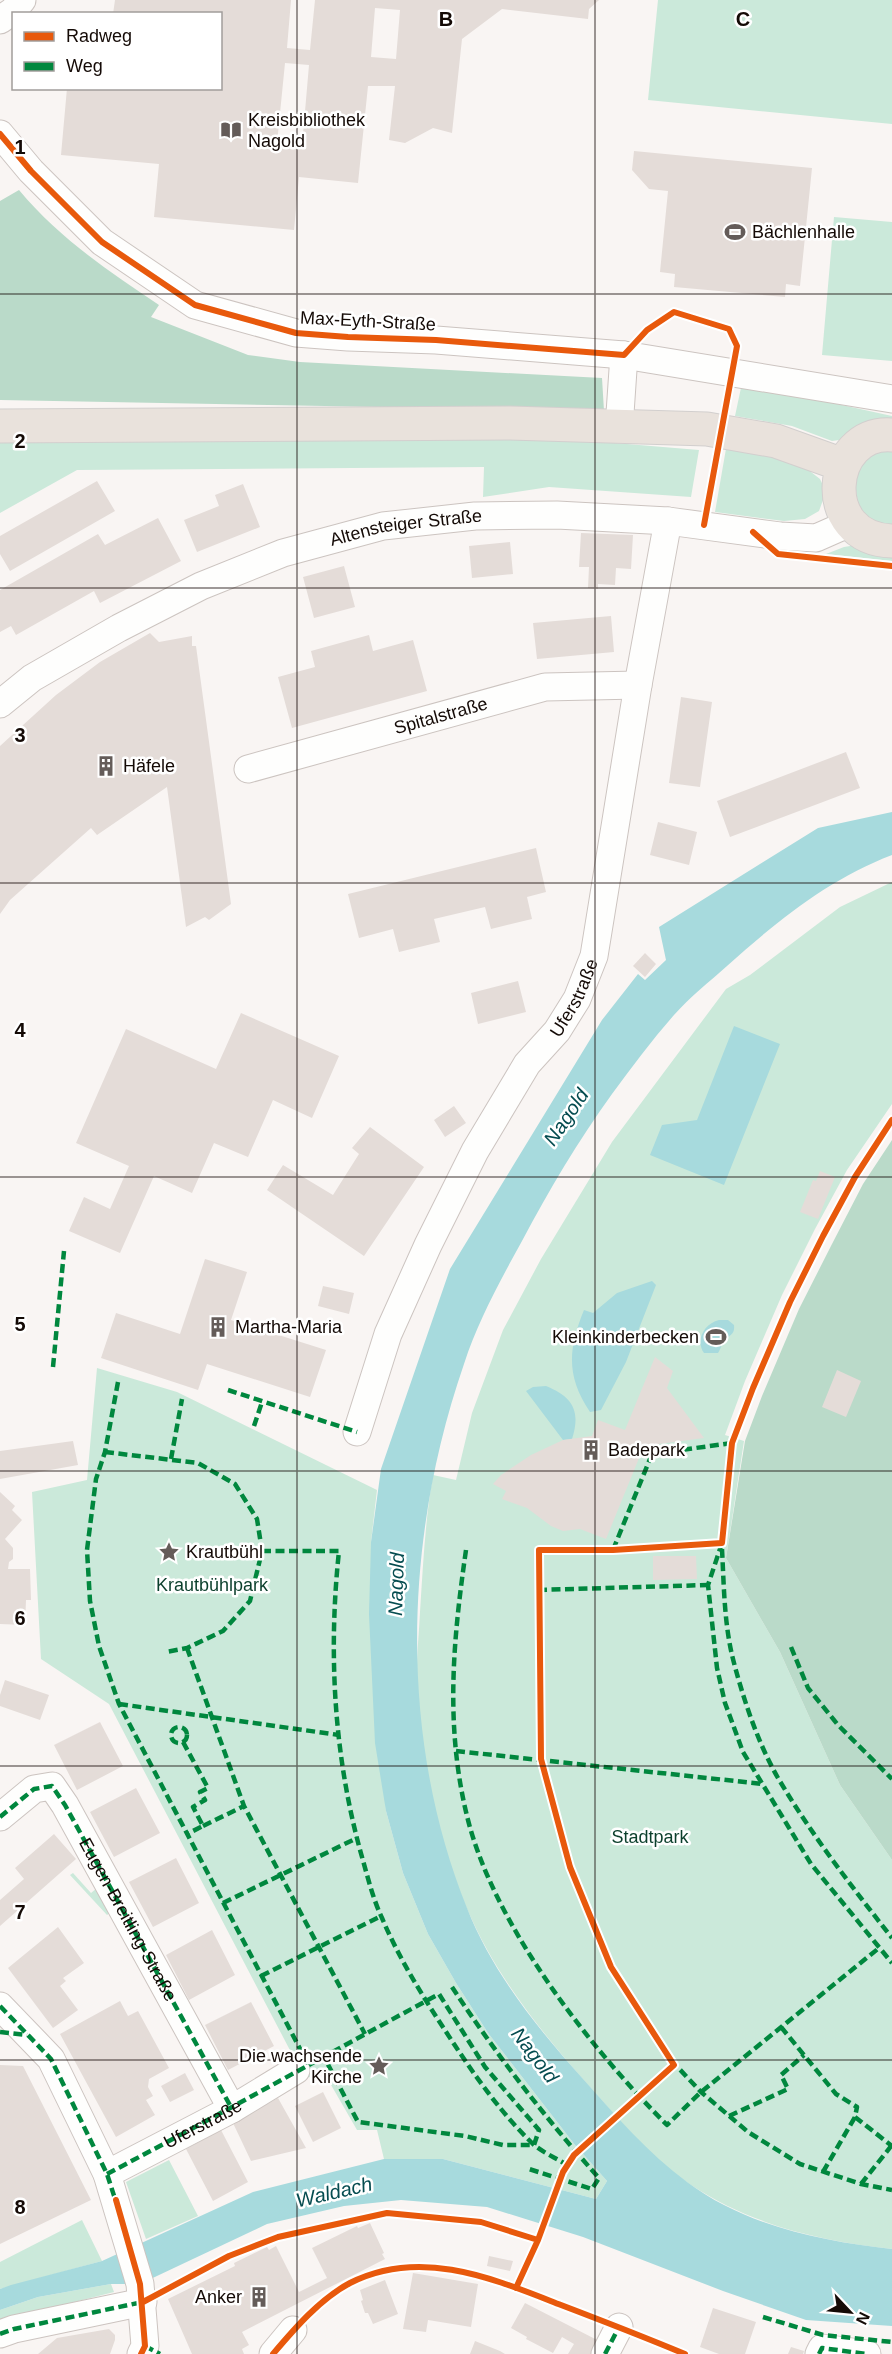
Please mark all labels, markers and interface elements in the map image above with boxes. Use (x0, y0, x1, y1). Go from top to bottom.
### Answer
text: B (439, 8, 453, 30)
text: C (736, 8, 750, 30)
legend (12, 12, 222, 90)
text: Radweg (66, 26, 132, 46)
text: Weg (66, 56, 103, 76)
place label: Kreisbibliothek Nagold (248, 110, 366, 151)
library icon: Kreisbibliothek Nagold (219, 118, 243, 142)
text: 1 (14, 136, 26, 158)
sports icon: Bächlenhalle (723, 220, 747, 244)
place label: Bächlenhalle (752, 222, 855, 242)
street label: Max-Eyth-Straße (300, 307, 436, 335)
text: 2 (14, 430, 26, 452)
street label: Altensteiger Straße (328, 506, 482, 550)
street label: Spitalstraße (392, 693, 490, 738)
text: 3 (14, 724, 26, 746)
building icon: Häfele (94, 754, 118, 778)
place label: Häfele (123, 756, 175, 776)
street label: Uferstraße (546, 956, 602, 1040)
text: 4 (14, 1019, 26, 1041)
water label: Nagold (539, 1084, 593, 1149)
text: 5 (14, 1313, 26, 1335)
building icon: Martha-Maria (206, 1315, 230, 1339)
place label: Martha-Maria (235, 1317, 343, 1337)
sports icon: Kleinkinderbecken (704, 1325, 728, 1349)
place label: Kleinkinderbecken (552, 1327, 699, 1347)
building icon: Badepark (579, 1438, 603, 1462)
place label: Badepark (608, 1440, 686, 1460)
place icon: Krautbühl (157, 1540, 181, 1564)
place label: Krautbühl (186, 1542, 263, 1562)
water label: Nagold (384, 1551, 408, 1616)
park label: Krautbühlpark (156, 1575, 269, 1595)
text: 6 (14, 1607, 26, 1629)
park label: Stadtpark (611, 1827, 690, 1847)
street label: Eugen-Breitling-Straße (75, 1834, 181, 2005)
text: 7 (14, 1901, 26, 1923)
water label: Nagold (507, 2023, 563, 2088)
place label: Die wachsende Kirche (239, 2046, 362, 2087)
place icon: Die wachsende Kirche (367, 2054, 391, 2078)
street label: Uferstraße (160, 2095, 245, 2153)
water label: Waldach (294, 2173, 374, 2211)
text: 8 (14, 2196, 26, 2218)
north arrow (820, 2282, 880, 2342)
building icon: Anker (247, 2285, 271, 2309)
place label: Anker (195, 2287, 242, 2307)
text: N (853, 2309, 873, 2327)

